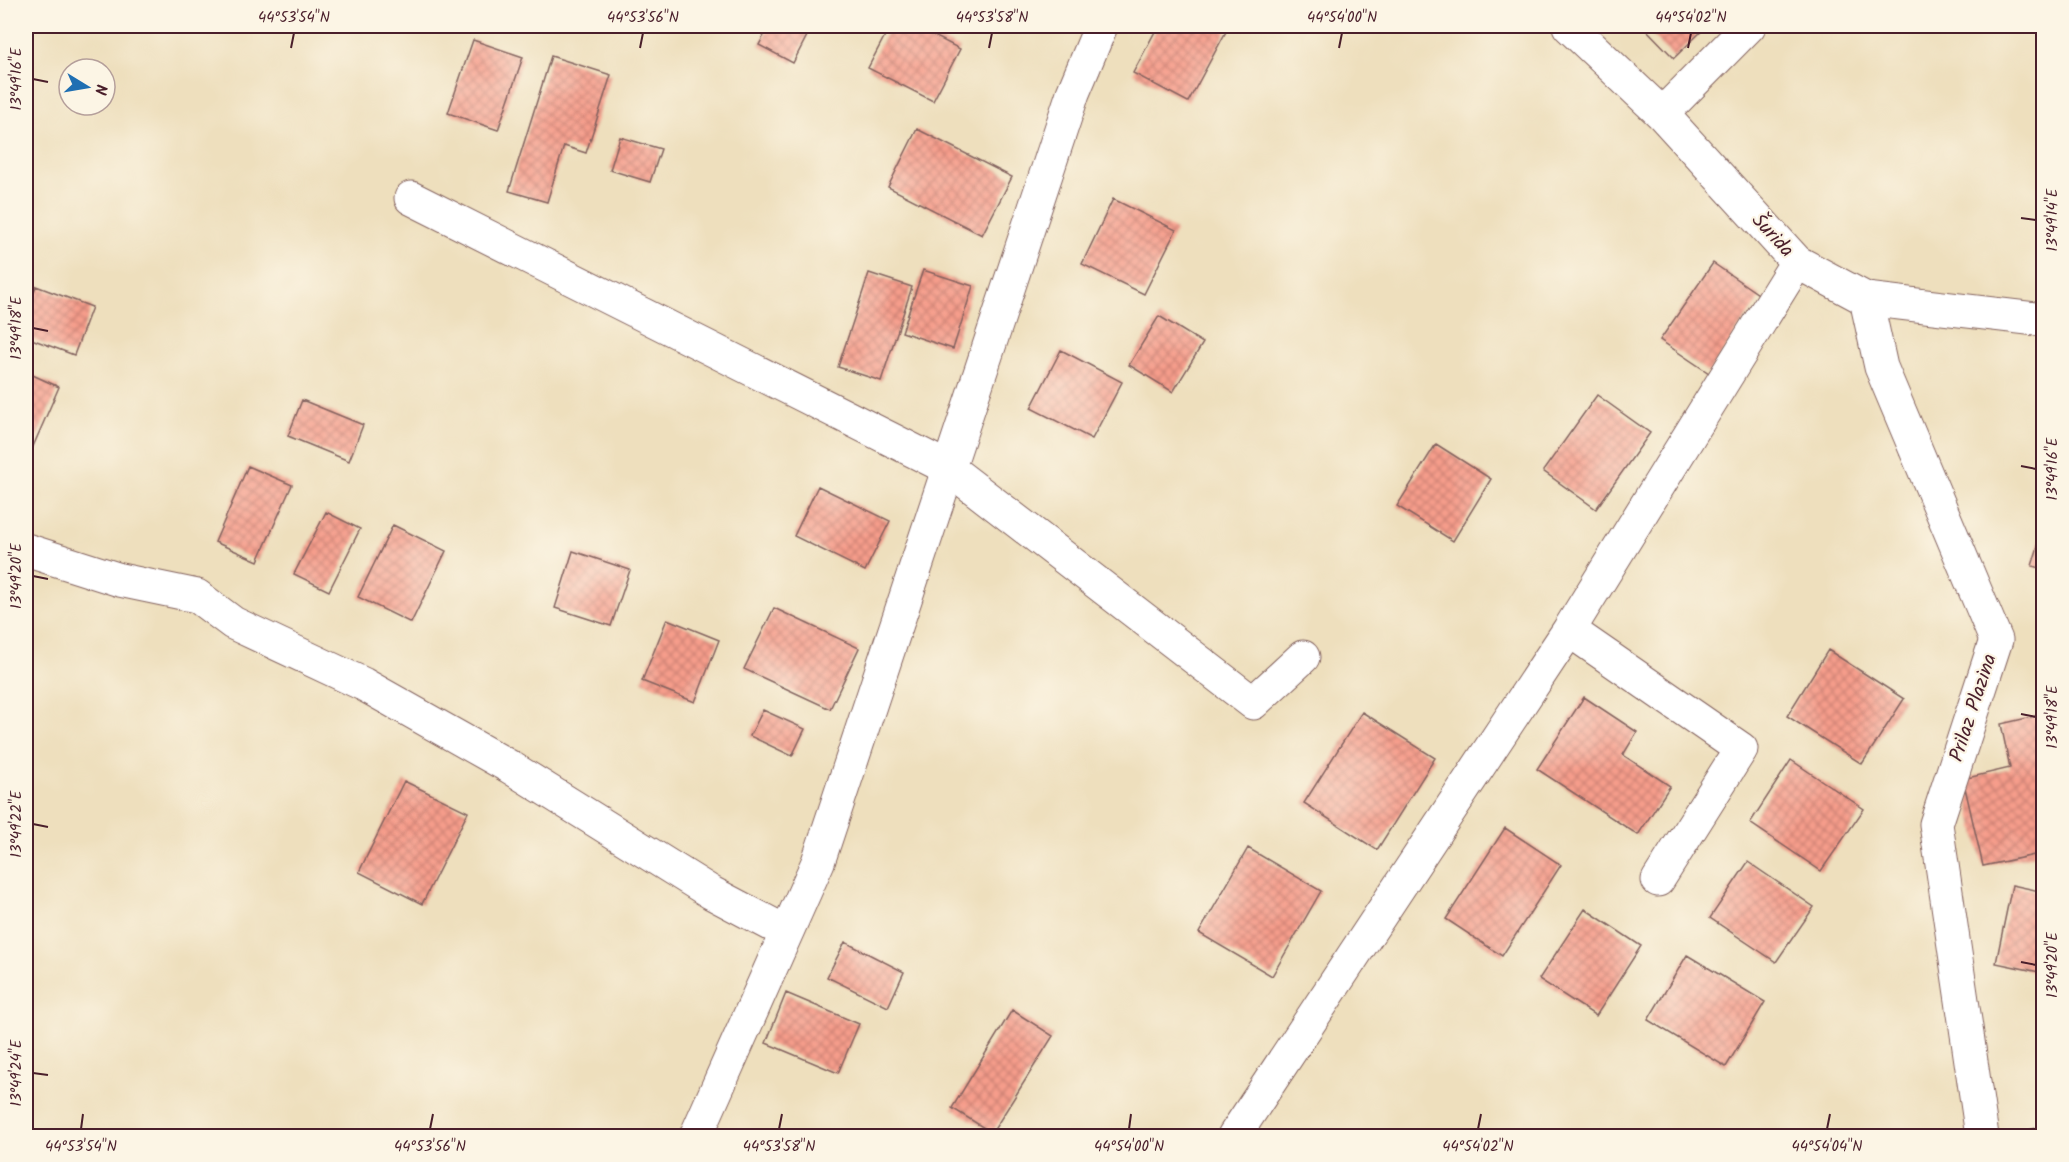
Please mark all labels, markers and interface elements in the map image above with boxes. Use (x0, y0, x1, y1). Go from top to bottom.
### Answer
text: 44°53'54"N (258, 6, 330, 30)
text: 44°53'56"N (607, 6, 679, 30)
text: 44°53'58"N (956, 6, 1028, 30)
text: 44°54'00"N (1307, 6, 1377, 30)
text: 44°54'02"N (1655, 6, 1727, 30)
text: 13°49'16"E (5, 46, 29, 110)
north arrow (57, 57, 117, 117)
text: N (87, 82, 113, 97)
text: 13°49'14"E (2041, 187, 2065, 251)
street label: Šurida (1743, 206, 1801, 266)
text: 13°49'18"E (5, 295, 29, 360)
text: 13°49'16"E (2041, 436, 2065, 500)
text: 13°49'20"E (5, 542, 29, 609)
street label: Prilaz Plazina (1941, 650, 2007, 766)
text: 13°49'18"E (2041, 684, 2065, 749)
text: 13°49'22"E (5, 789, 29, 858)
text: 13°49'20"E (2041, 931, 2065, 998)
text: 13°49'24"E (5, 1038, 29, 1106)
text: 44°53'54"N (45, 1135, 117, 1159)
text: 44°53'56"N (394, 1135, 466, 1159)
text: 44°53'58"N (743, 1135, 815, 1159)
text: 44°54'00"N (1094, 1135, 1164, 1159)
text: 44°54'02"N (1442, 1135, 1514, 1159)
text: 44°54'04"N (1792, 1135, 1863, 1159)

